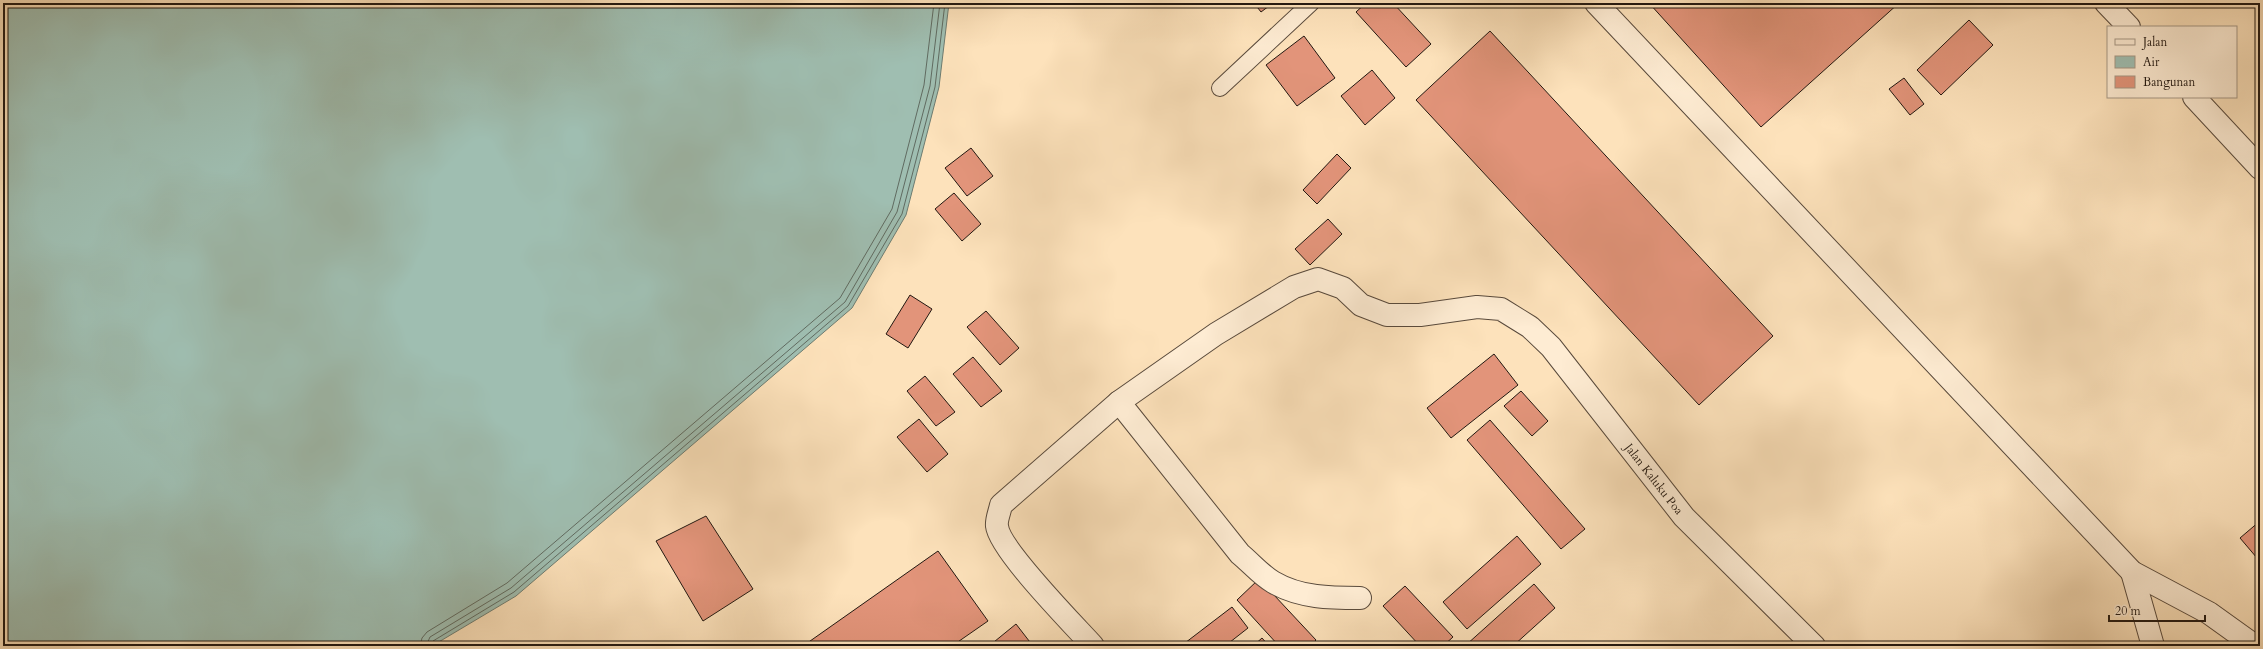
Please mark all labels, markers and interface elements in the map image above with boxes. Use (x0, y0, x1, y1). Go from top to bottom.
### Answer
legend (2107, 26, 2237, 98)
text: Jalan (2141, 34, 2167, 50)
text: Air (2143, 54, 2160, 70)
text: Bangunan (2143, 74, 2195, 90)
street label: Jalan Kaluku Poa (1620, 439, 1687, 519)
scale bar (2109, 597, 2205, 623)
text: 20 m (2115, 603, 2142, 619)

